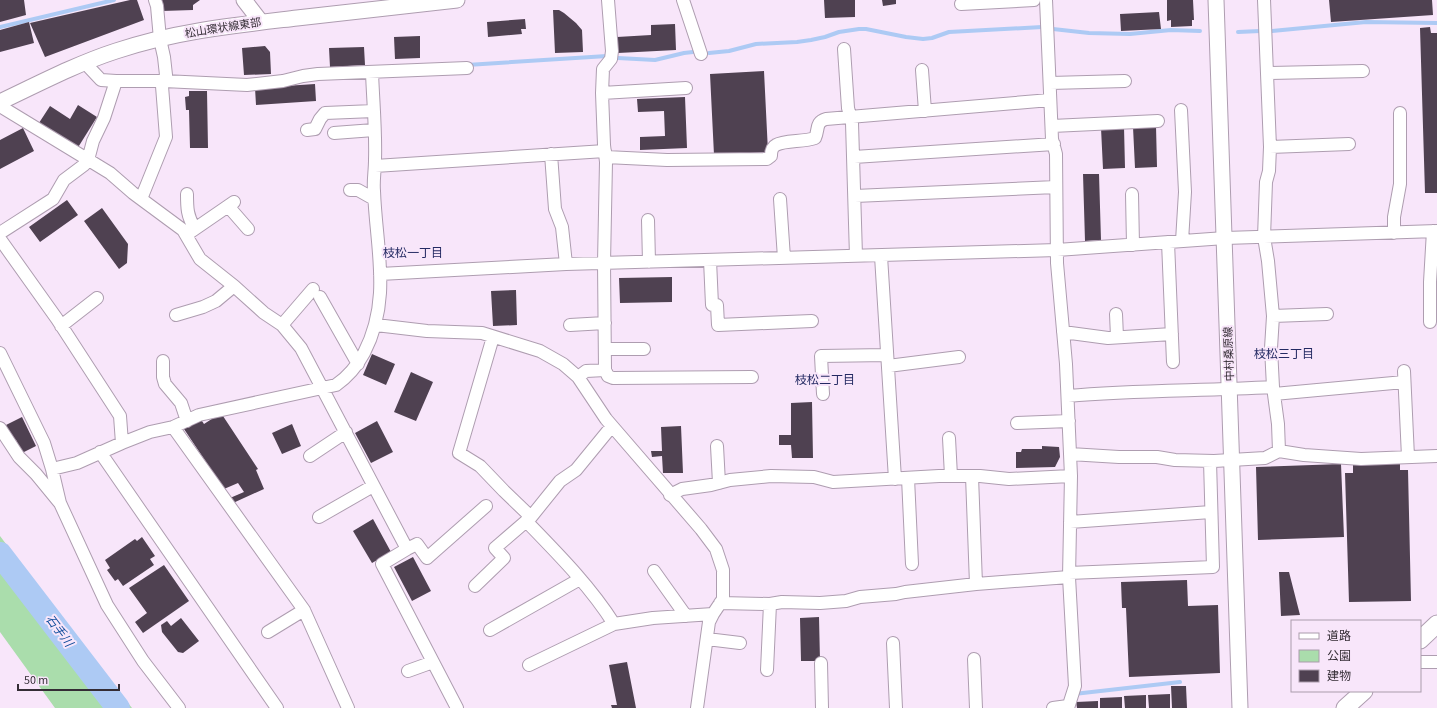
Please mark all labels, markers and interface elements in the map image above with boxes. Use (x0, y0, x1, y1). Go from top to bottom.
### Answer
street label: 松山環状線東部 (184, 15, 262, 41)
district label: 枝松一丁目 (383, 245, 443, 262)
street label: 中村桑原線 (1221, 326, 1237, 382)
district label: 枝松三丁目 (1254, 346, 1314, 363)
district label: 枝松二丁目 (795, 372, 855, 389)
water label: 石手川 (41, 612, 78, 652)
legend (1291, 620, 1421, 692)
text: 道路 (1327, 628, 1351, 645)
text: 公園 (1327, 648, 1351, 665)
scale bar (18, 666, 119, 692)
text: 建物 (1327, 668, 1351, 685)
text: 50 m (24, 672, 48, 689)

